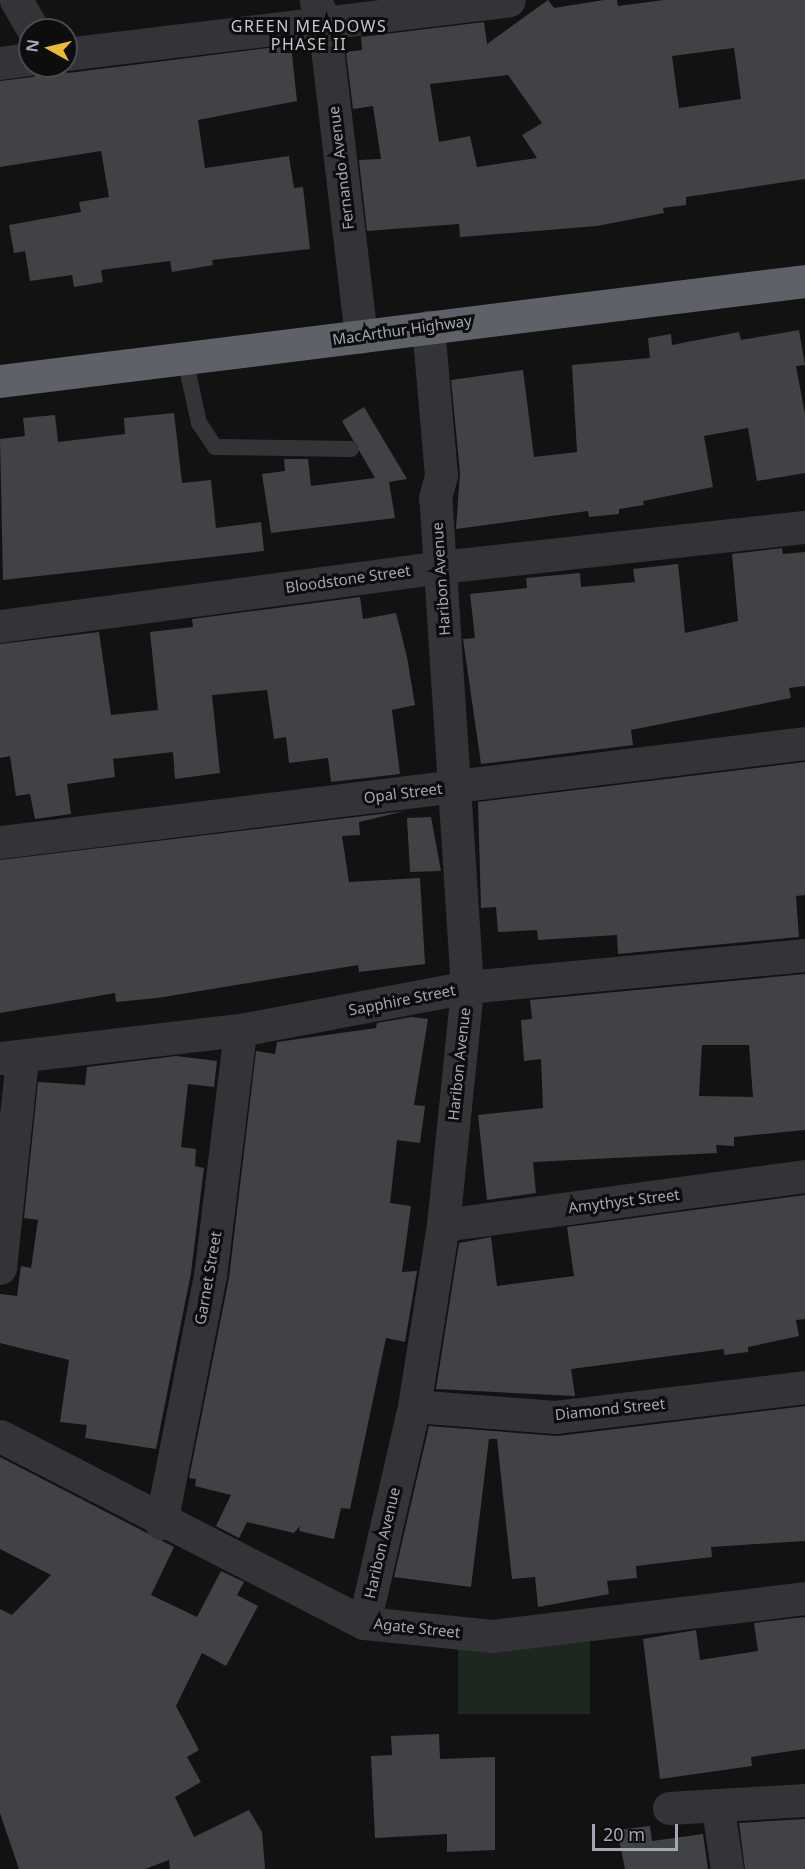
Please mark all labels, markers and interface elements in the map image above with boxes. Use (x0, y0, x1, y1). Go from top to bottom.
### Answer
district label: GREEN MEADOWS PHASE II (231, 16, 387, 54)
north arrow (18, 18, 78, 78)
text: N (20, 38, 44, 54)
street label: Fernando Avenue (324, 105, 358, 231)
street label: MacArthur Highway (331, 311, 473, 349)
street label: Haribon Avenue (428, 522, 454, 636)
street label: Bloodstone Street (284, 561, 412, 597)
street label: Opal Street (363, 779, 443, 807)
street label: Sapphire Street (347, 981, 457, 1019)
street label: Haribon Avenue (444, 1007, 474, 1121)
street label: Amythyst Street (567, 1185, 681, 1217)
street label: Garnet Street (191, 1230, 225, 1326)
street label: Diamond Street (554, 1394, 666, 1424)
street label: Haribon Avenue (360, 1486, 404, 1600)
street label: Agate Street (373, 1615, 461, 1641)
scale bar (595, 1812, 680, 1850)
text: 20 m (603, 1822, 645, 1846)

